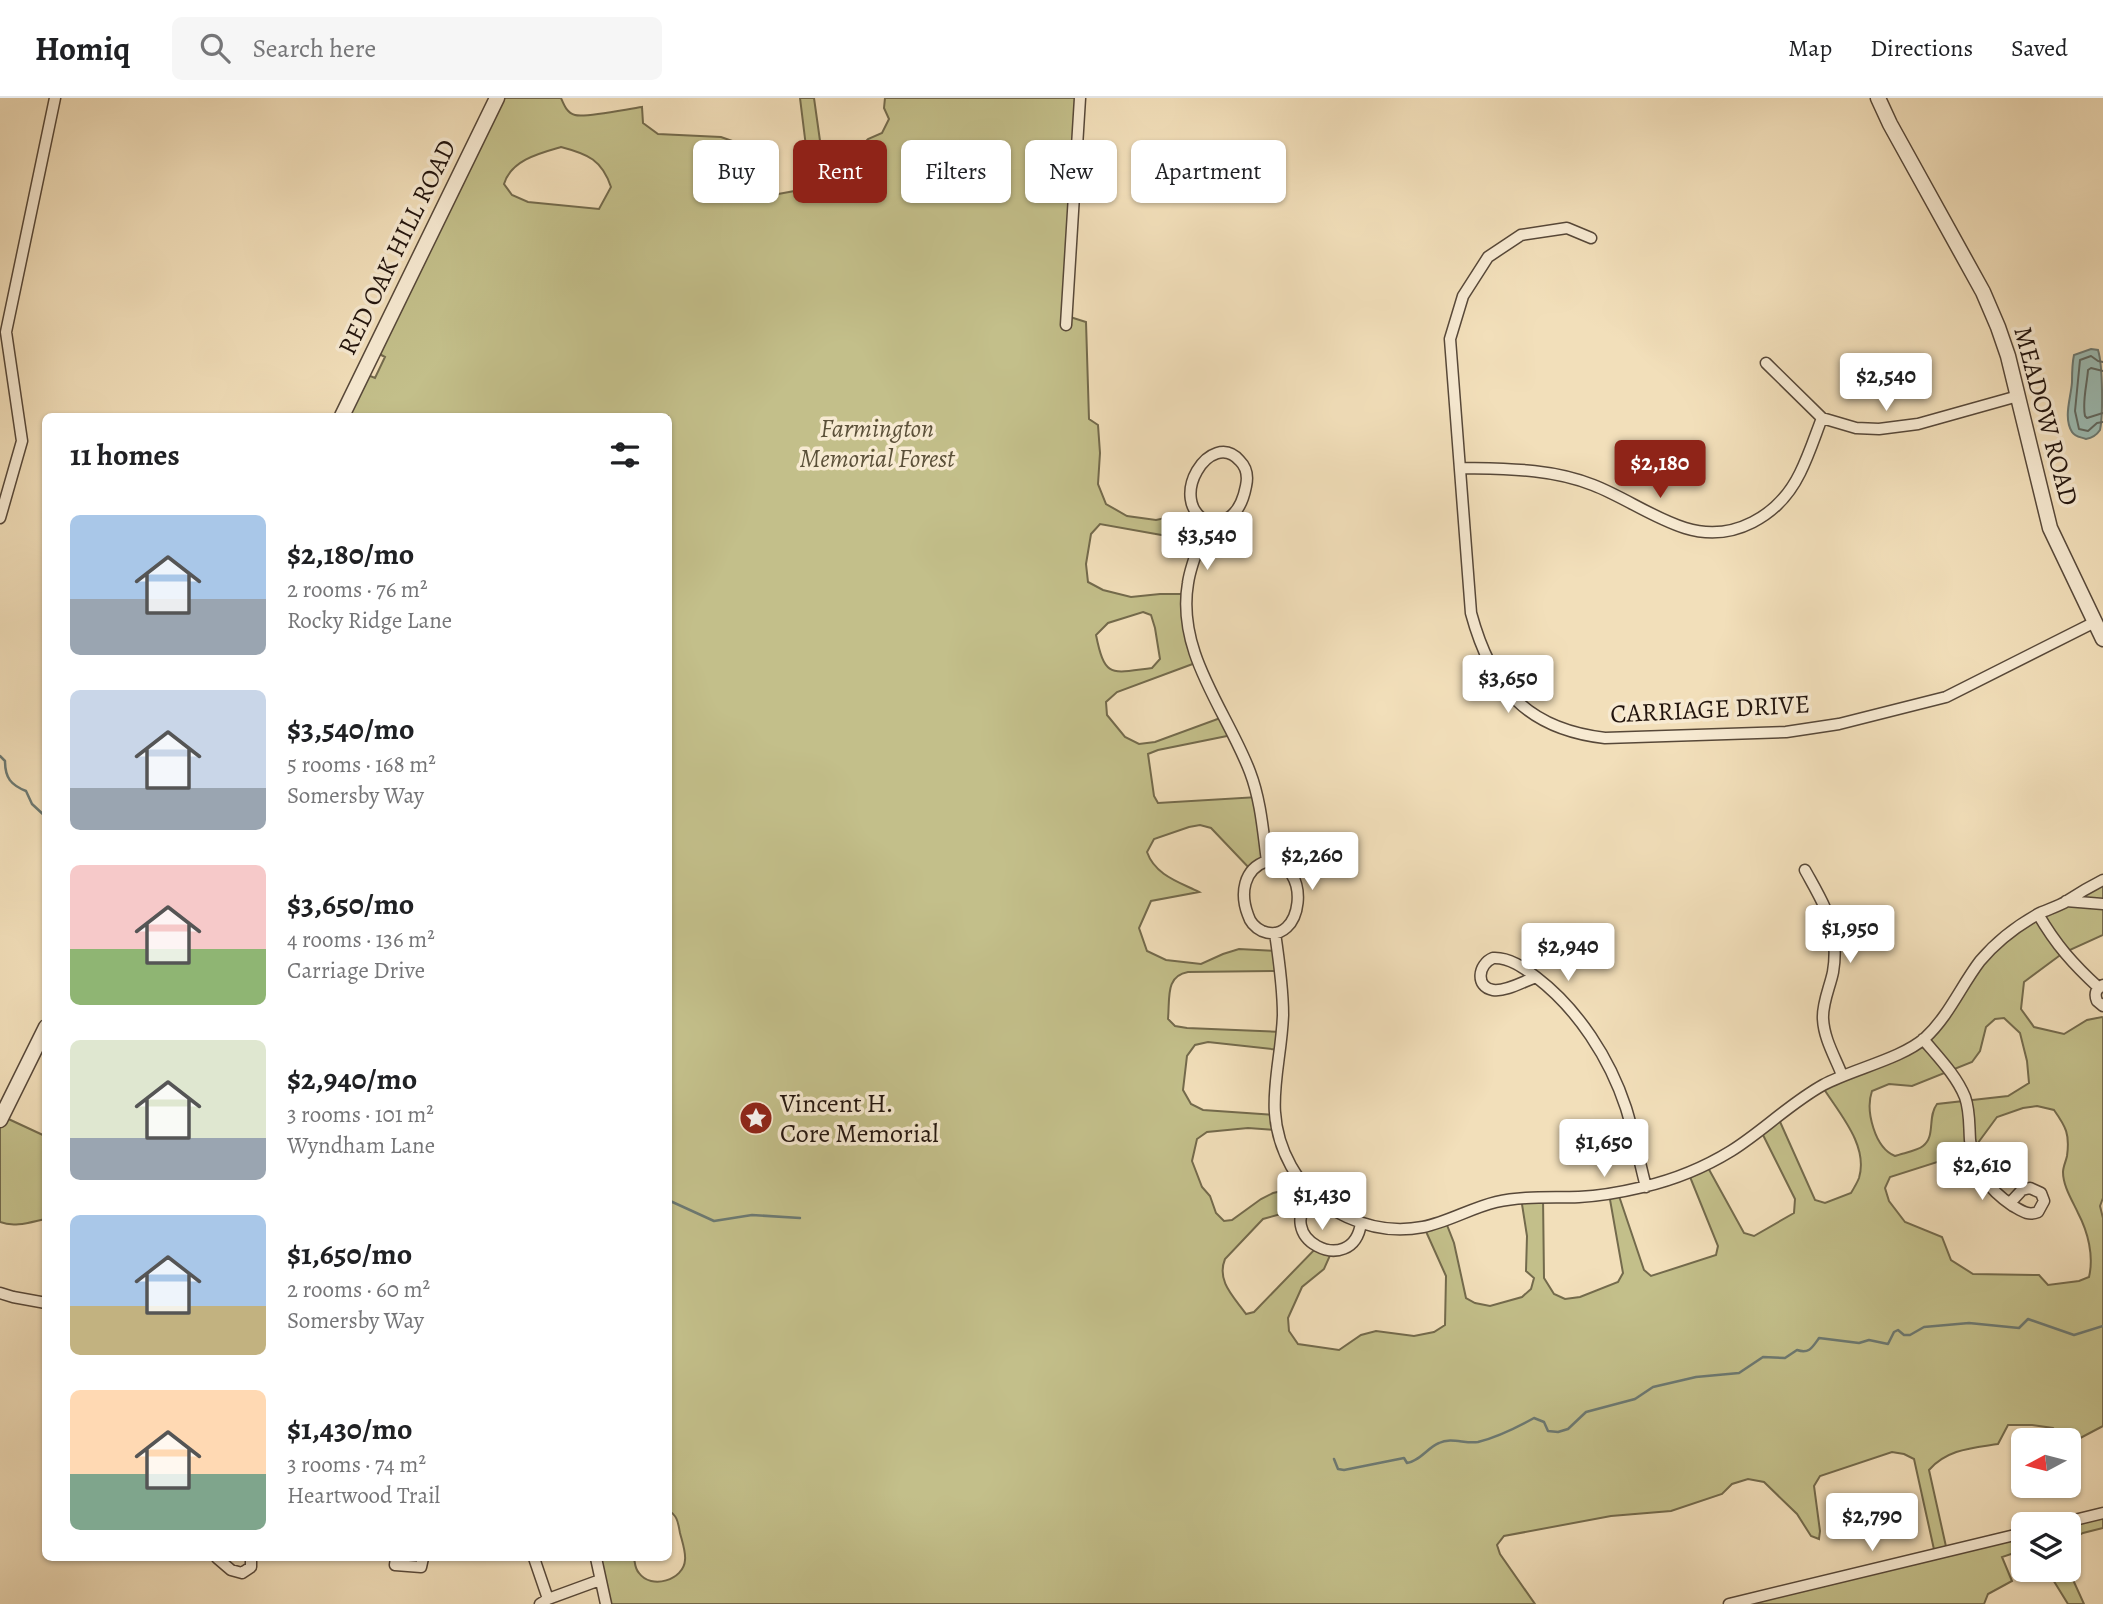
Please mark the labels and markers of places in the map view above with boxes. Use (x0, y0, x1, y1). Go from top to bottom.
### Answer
pin: $2,540 (1829, 354, 1943, 413)
pin: $2,180 (1603, 440, 1717, 500)
pin: $3,540 (1150, 512, 1264, 572)
pin: $3,650 (1451, 656, 1565, 715)
pin: $2,260 (1255, 832, 1369, 892)
pin: $1,950 (1793, 906, 1907, 965)
pin: $2,940 (1511, 924, 1625, 983)
place label: Vincent H. Core Memorial (779, 1086, 939, 1151)
place icon: Vincent H. Core Memorial (737, 1099, 775, 1137)
pin: $1,650 (1547, 1119, 1661, 1179)
pin: $2,610 (1925, 1142, 2039, 1202)
pin: $1,430 (1265, 1172, 1379, 1232)
pin: $2,790 (1815, 1494, 1929, 1553)

